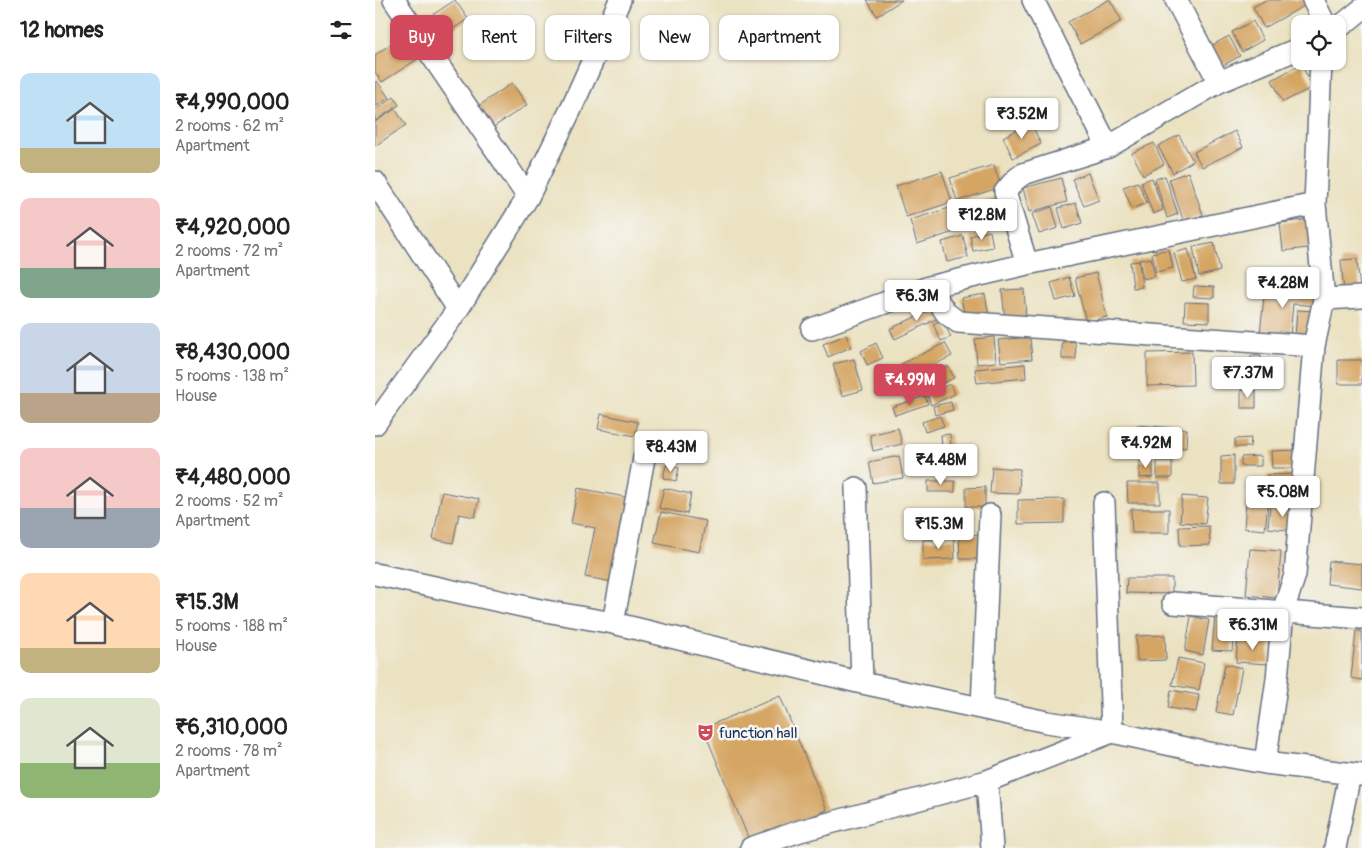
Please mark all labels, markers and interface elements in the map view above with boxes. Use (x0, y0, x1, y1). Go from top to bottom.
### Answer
chip: Buy (390, 15, 453, 60)
chip: Rent (463, 15, 535, 60)
chip: Filters (545, 15, 630, 60)
chip: New (640, 15, 709, 60)
chip: Apartment (719, 15, 839, 60)
map controls (1291, 15, 1346, 70)
button: locate (1291, 15, 1346, 70)
icon: filters (327, 16, 355, 44)
text: 12 homes (20, 17, 103, 44)
text: ₹4,990,000 (175, 89, 289, 116)
icon: home (60, 93, 120, 153)
pin: ₹3.52M (981, 98, 1063, 140)
text: ₹3.52M (996, 104, 1048, 124)
text: 2 rooms · 62 m² (175, 116, 284, 136)
text: Apartment (175, 136, 250, 156)
pin: ₹12.8M (941, 198, 1023, 241)
text: ₹12.8M (958, 205, 1006, 225)
text: ₹4,920,000 (175, 214, 290, 241)
icon: home (60, 218, 120, 278)
text: 2 rooms · 72 m² (175, 241, 283, 261)
text: Apartment (175, 261, 250, 281)
pin: ₹4.28M (1242, 266, 1324, 309)
text: ₹4.28M (1258, 273, 1308, 293)
pin: ₹6.3M (882, 280, 952, 322)
text: ₹6.3M (896, 286, 938, 306)
text: ₹8,430,000 (175, 339, 290, 366)
icon: home (60, 343, 120, 403)
pin: ₹7.37M (1207, 356, 1289, 399)
text: ₹7.37M (1223, 363, 1273, 383)
pin: ₹4.99M (869, 364, 951, 406)
text: 5 rooms · 138 m² (175, 366, 289, 386)
text: ₹4.99M (885, 370, 935, 390)
text: House (175, 386, 217, 406)
pin: ₹4.92M (1105, 426, 1187, 469)
pin: ₹8.43M (630, 430, 712, 473)
text: ₹4.92M (1120, 433, 1172, 453)
text: ₹8.43M (646, 437, 696, 457)
pin: ₹4.48M (900, 444, 982, 486)
text: ₹4.48M (915, 450, 967, 470)
text: ₹4,480,000 (175, 464, 291, 491)
icon: home (60, 468, 120, 528)
pin: ₹5.08M (1242, 476, 1324, 518)
text: ₹5.08M (1257, 482, 1309, 502)
text: 2 rooms · 52 m² (175, 491, 284, 511)
pin: ₹15.3M (898, 508, 980, 550)
text: Apartment (175, 511, 250, 531)
text: ₹15.3M (915, 514, 963, 534)
text: ₹15.3M (175, 589, 239, 616)
icon: home (60, 593, 120, 653)
pin: ₹6.31M (1212, 608, 1294, 651)
text: ₹6.31M (1228, 615, 1278, 635)
text: 5 rooms · 188 m² (175, 616, 288, 636)
text: House (175, 636, 217, 656)
text: ₹6,310,000 (175, 714, 288, 741)
icon: home (60, 718, 120, 778)
theatre icon: function hall (695, 723, 715, 743)
place label: function hall (719, 724, 798, 743)
text: 2 rooms · 78 m² (175, 741, 282, 761)
text: Apartment (175, 761, 250, 781)

